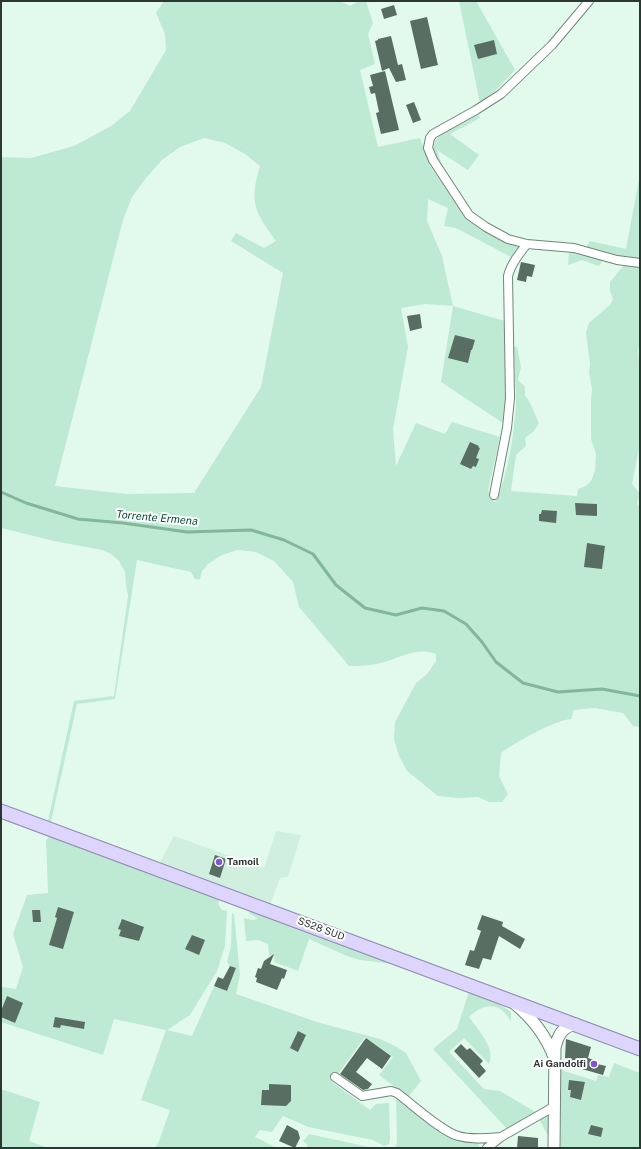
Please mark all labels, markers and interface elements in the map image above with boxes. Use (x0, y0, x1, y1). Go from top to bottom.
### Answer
water label: Torrente Ermena (116, 508, 198, 528)
place label: Tamoil (227, 856, 259, 868)
marker: Tamoil (214, 857, 224, 867)
street label: SS28 SUD (296, 915, 346, 943)
place label: Ai Gandolfi (533, 1058, 586, 1070)
marker: Ai Gandolfi (589, 1059, 599, 1069)

